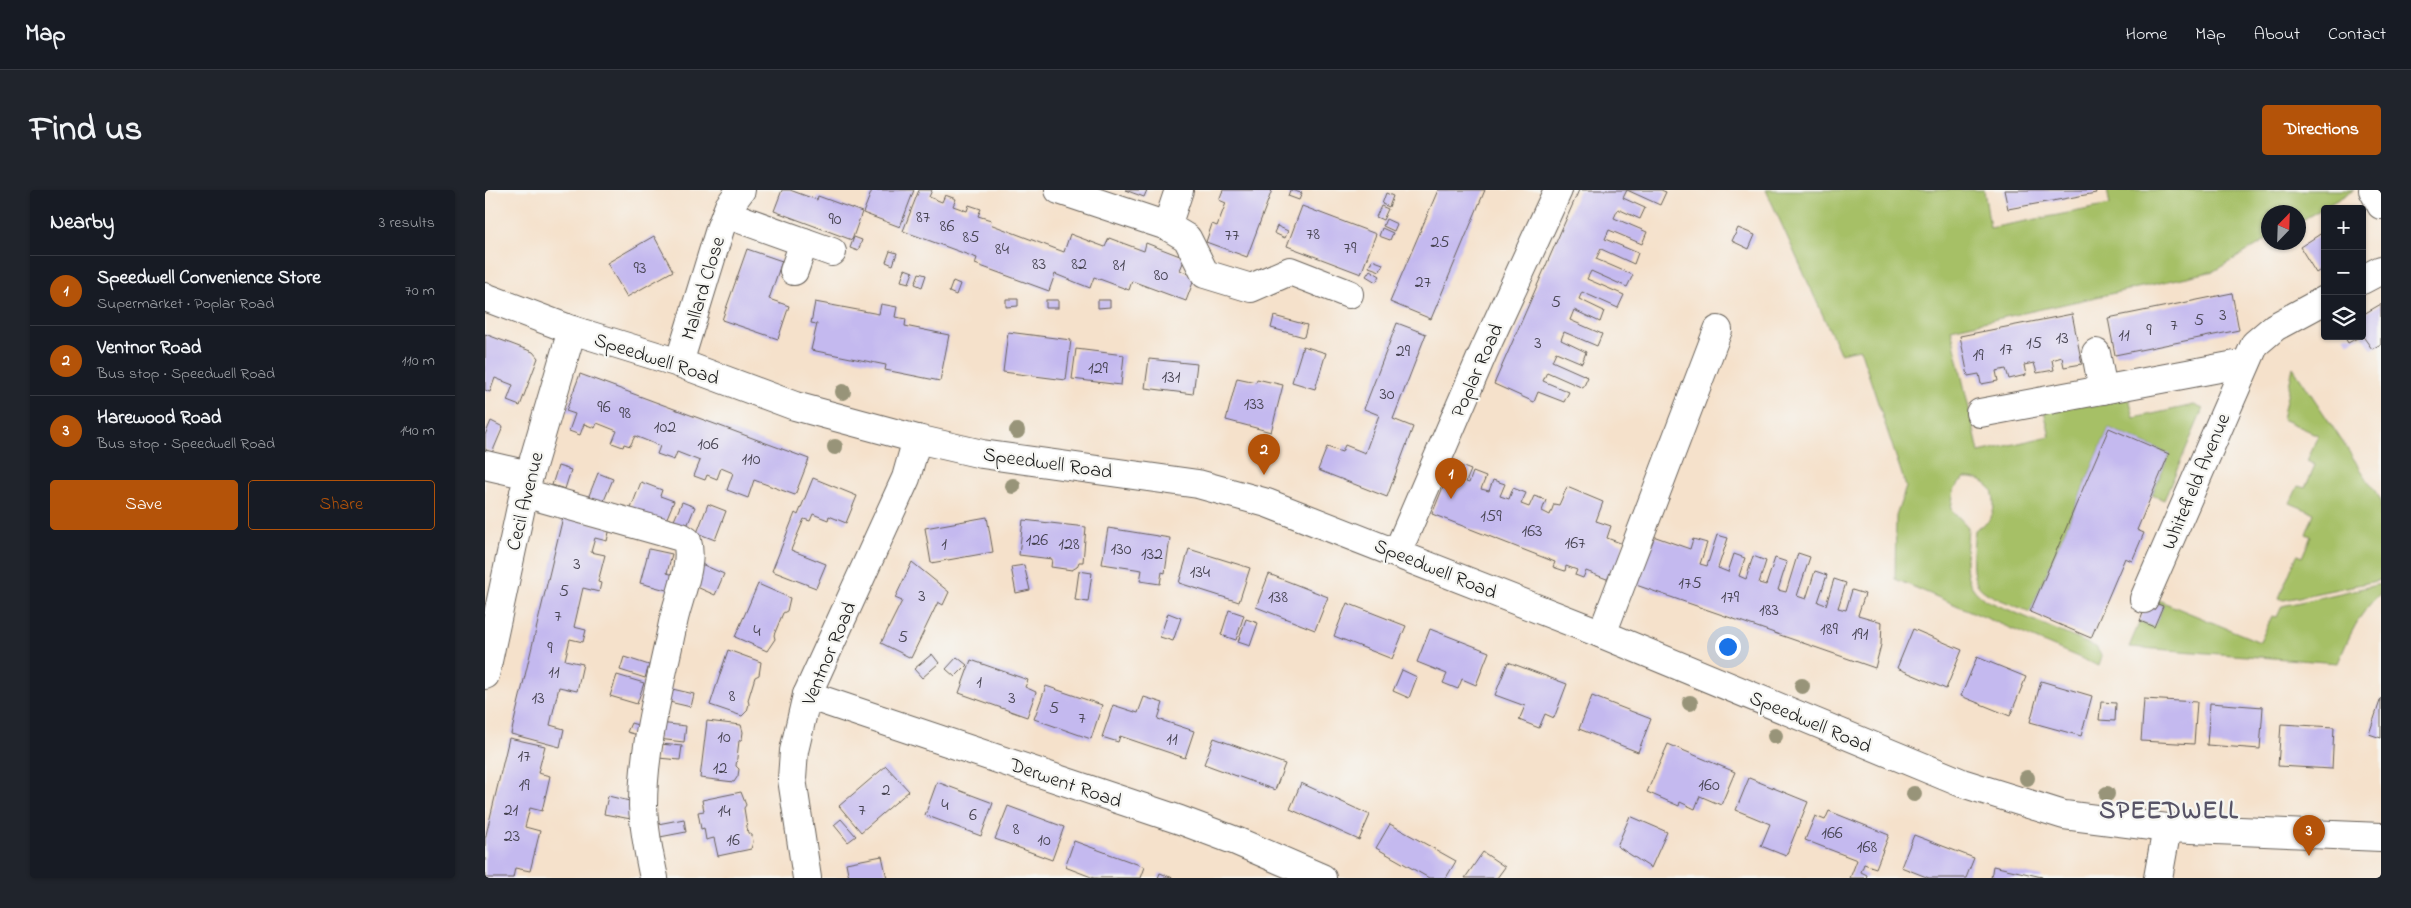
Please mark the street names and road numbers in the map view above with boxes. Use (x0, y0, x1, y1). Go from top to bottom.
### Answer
street label: Mallard Close (675, 233, 734, 344)
street label: Poplar Road (1445, 319, 1512, 423)
street label: Speedwell Road (590, 326, 723, 394)
street label: Whitefield Avenue (2156, 409, 2239, 555)
street label: Speedwell Road (981, 441, 1114, 488)
street label: Cecil Avenue (500, 449, 553, 554)
street label: Speedwell Road (1369, 532, 1501, 608)
street label: Ventnor Road (795, 598, 865, 711)
street label: Speedwell Road (1744, 685, 1876, 762)
street label: Derwent Road (1004, 751, 1125, 817)

